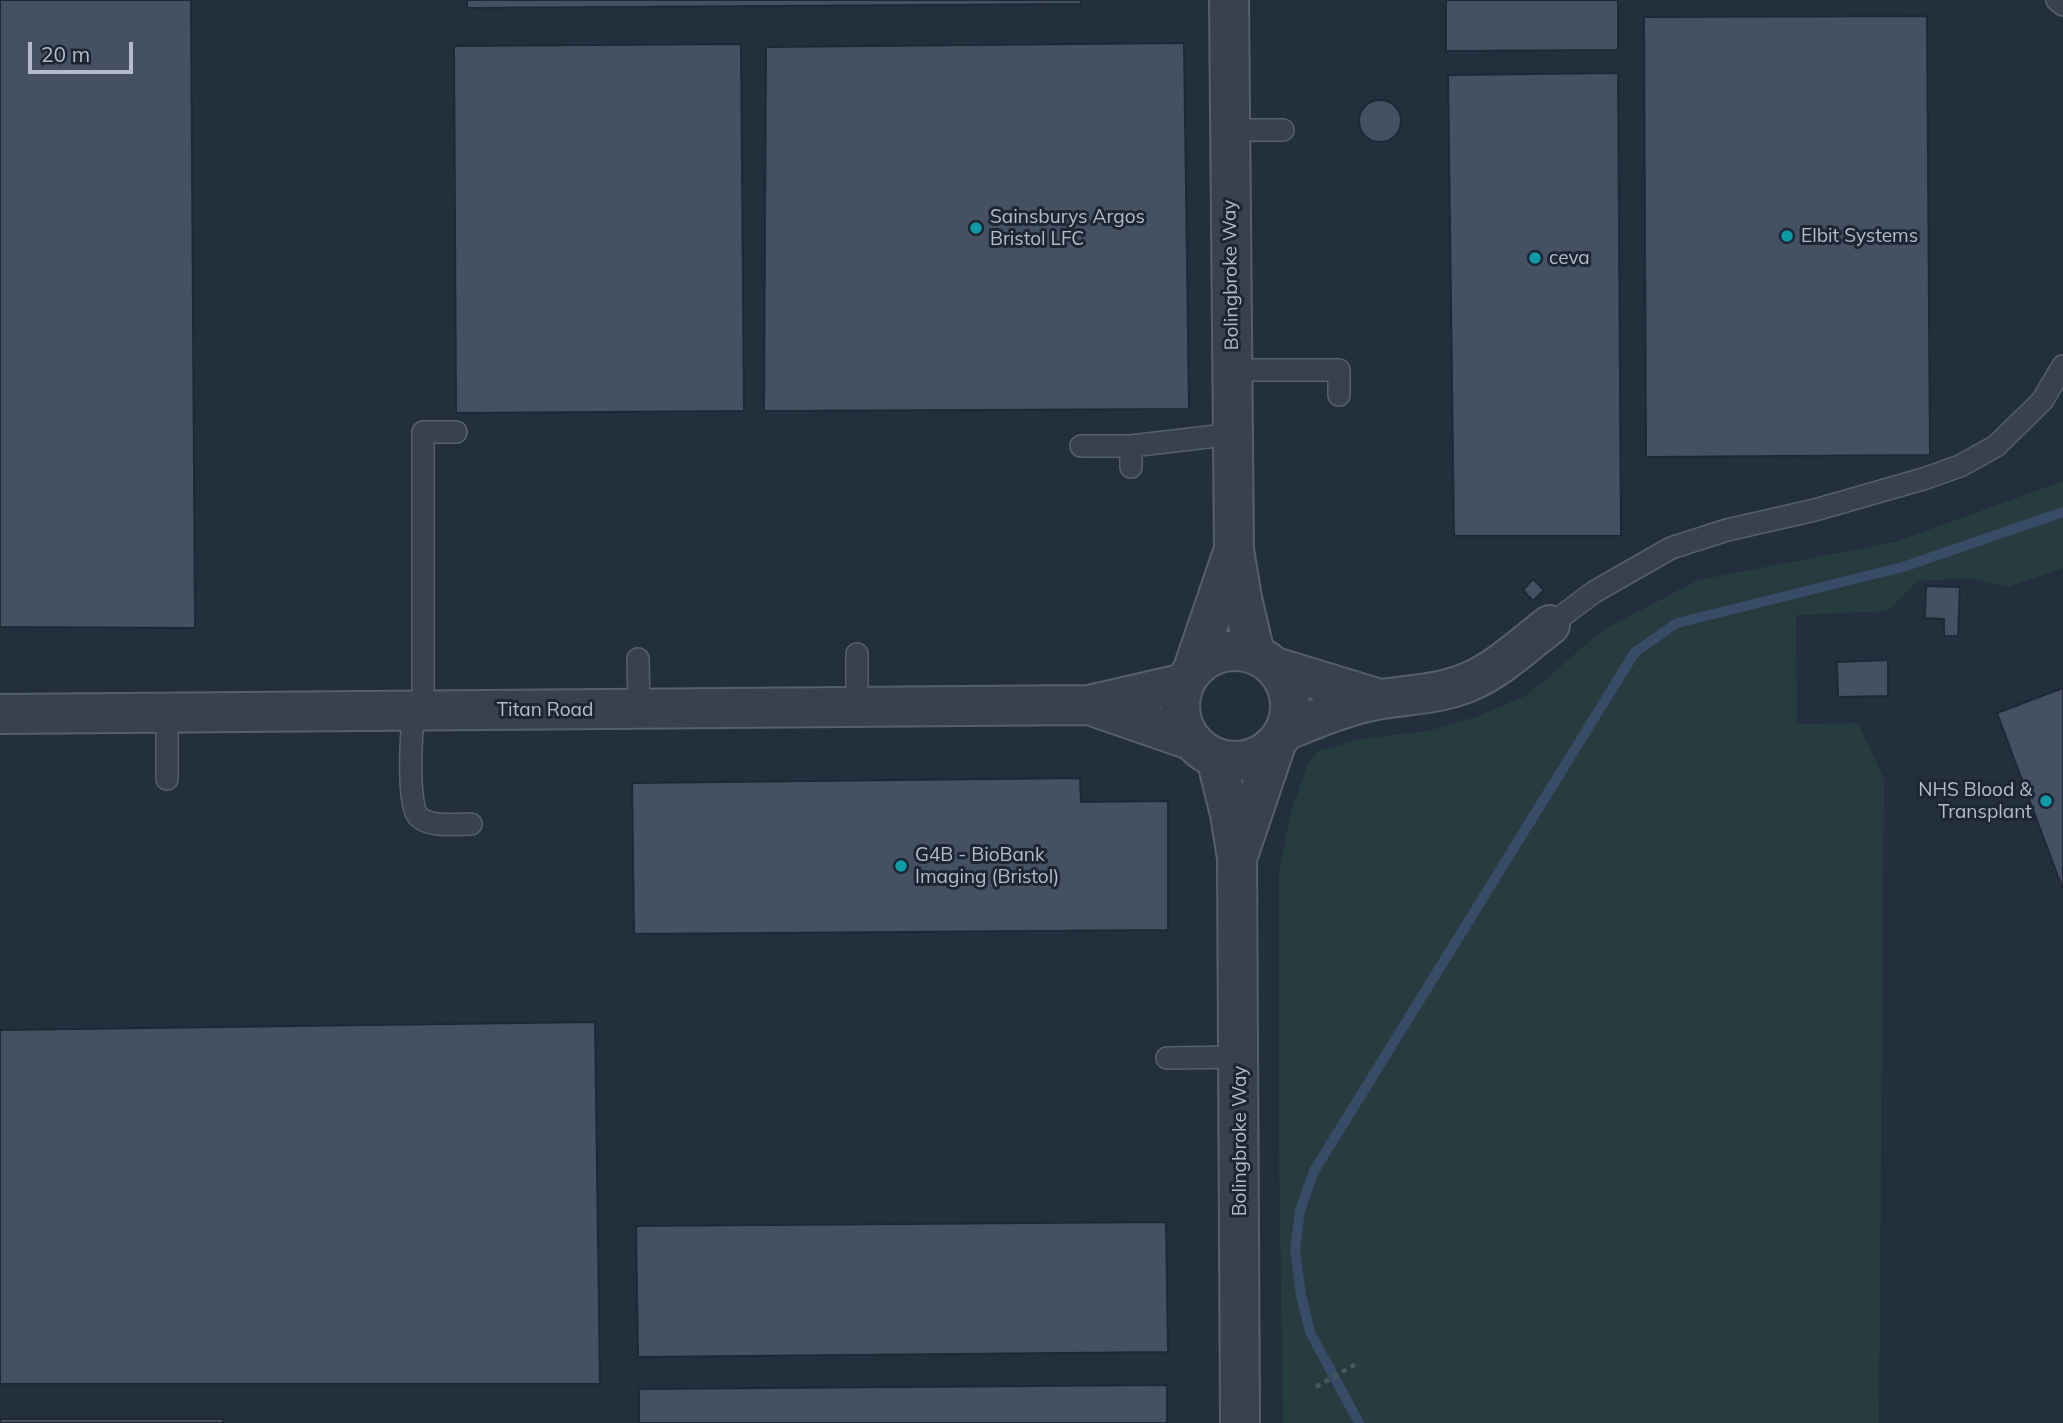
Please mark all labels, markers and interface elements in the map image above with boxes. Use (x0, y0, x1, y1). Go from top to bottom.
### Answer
scale bar (32, 28, 136, 72)
text: 20 m (41, 41, 90, 67)
street label: Bolingbroke Way (1218, 199, 1244, 351)
place label: Sainsburys Argos Bristol LFC (990, 206, 1145, 250)
marker: Sainsburys Argos Bristol LFC (968, 220, 984, 236)
place label: Elbit Systems (1801, 225, 1918, 247)
marker: Elbit Systems (1779, 228, 1795, 244)
place label: ceva (1549, 247, 1590, 269)
marker: ceva (1527, 250, 1543, 266)
street label: Titan Road (497, 699, 593, 721)
place label: NHS Blood & Transplant (1918, 779, 2032, 823)
marker: NHS Blood & Transplant (2038, 793, 2054, 809)
place label: G4B - BioBank Imaging (Bristol) (915, 844, 1059, 888)
marker: G4B - BioBank Imaging (Bristol) (893, 858, 909, 874)
street label: Bolingbroke Way (1229, 1066, 1251, 1216)

